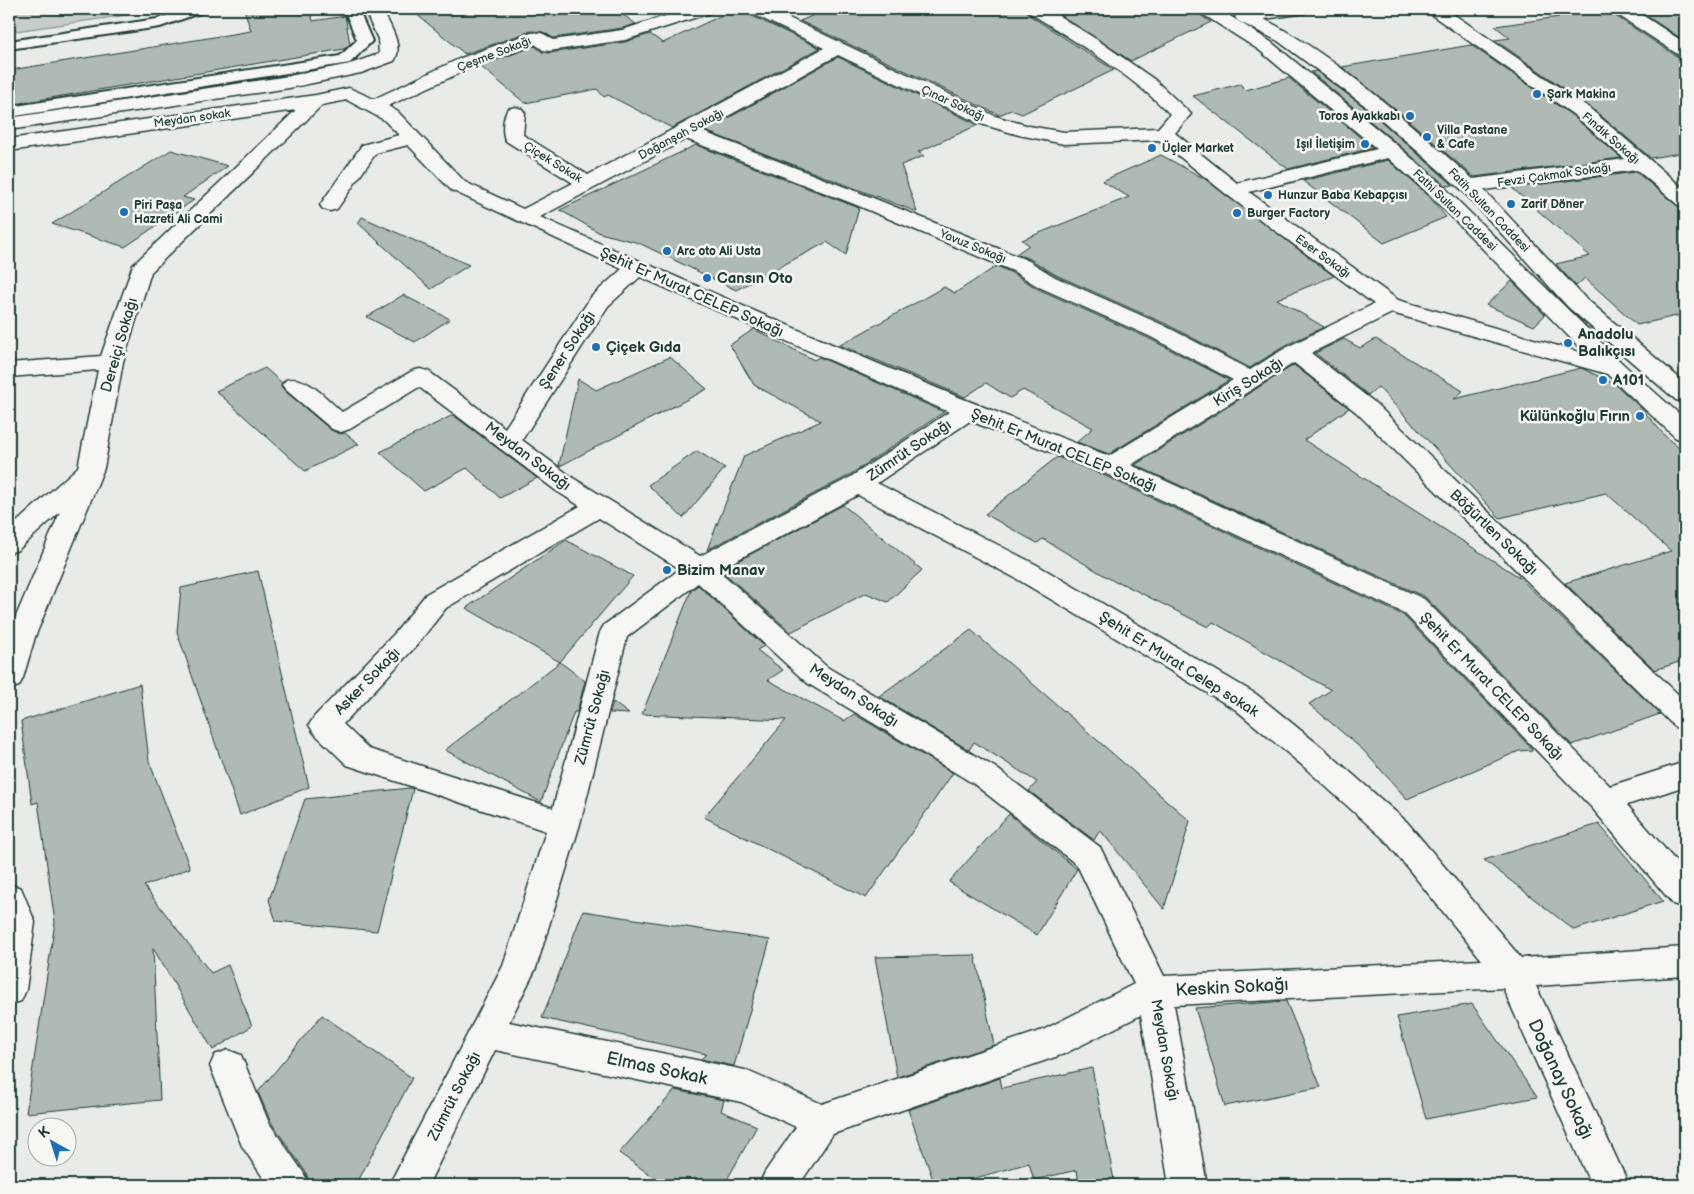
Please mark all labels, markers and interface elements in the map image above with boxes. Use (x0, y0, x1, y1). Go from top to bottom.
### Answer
street label: Çeşme Sokağı (455, 33, 533, 75)
street label: Çınar Sokağı (919, 82, 987, 125)
place label: Şark Makina (1547, 87, 1616, 102)
marker: Şark Makina (1531, 88, 1543, 100)
street label: Meydan sokak (153, 106, 231, 131)
street label: Doğanşah Sokağı (636, 106, 727, 163)
place label: Toros Ayakkabı (1319, 109, 1400, 124)
street label: Fındık Sokağı (1579, 109, 1643, 168)
marker: Toros Ayakkabı (1404, 110, 1416, 122)
place label: Villa Pastane & Cafe (1437, 123, 1508, 152)
marker: Villa Pastane & Cafe (1421, 131, 1433, 143)
place label: Işıl İletişim (1296, 135, 1355, 152)
marker: Işıl İletişim (1359, 138, 1371, 150)
street label: Çiçek Sokak (521, 139, 585, 186)
place label: Üçler Market (1162, 140, 1234, 156)
marker: Üçler Market (1146, 142, 1158, 154)
street label: Fevzi Çakmak Sokağı (1496, 160, 1612, 191)
street label: Fatih Sultan Caddesi (1445, 165, 1533, 256)
street label: Fathi Sultan Caddesi (1409, 166, 1500, 255)
place label: Hunzur Baba Kebapçısı (1278, 188, 1407, 203)
marker: Hunzur Baba Kebapçısı (1262, 189, 1274, 201)
place label: Zarif Döner (1521, 197, 1584, 212)
place label: Piri Paşa Hazreti Ali Cami (134, 198, 222, 227)
marker: Zarif Döner (1505, 198, 1517, 210)
marker: Piri Paşa Hazreti Ali Cami (118, 206, 130, 218)
place label: Burger Factory (1247, 206, 1330, 221)
marker: Burger Factory (1231, 207, 1243, 219)
street label: Yavuz Sokağı (936, 226, 1008, 267)
street label: Eser Sokağı (1292, 231, 1353, 282)
street label: Şehit Er Murat CELEP Sokağı (597, 243, 787, 342)
place label: Arc oto Ali Usta (676, 244, 761, 259)
marker: Arc oto Ali Usta (661, 245, 673, 257)
place label: Cansın Oto (717, 269, 793, 288)
marker: Cansın Oto (701, 272, 713, 284)
street label: Dereiçi Sokağı (97, 296, 142, 395)
street label: Şener Sokağı (535, 307, 600, 393)
place label: Anadolu Balıkçısı (1577, 325, 1635, 361)
marker: Anadolu Balıkçısı (1562, 337, 1574, 349)
place label: Çiçek Gıda (606, 338, 681, 357)
marker: Çiçek Gıda (590, 341, 602, 353)
street label: Kiriş Sokağı (1210, 354, 1287, 411)
place label: A101 (1612, 371, 1644, 390)
marker: A101 (1597, 374, 1609, 386)
street label: Şehit Er Murat CELEP Sokağı (968, 404, 1160, 497)
place label: Külünkoğlu Fırın (1520, 407, 1630, 426)
marker: Külünkoğlu Fırın (1634, 410, 1646, 422)
street label: Zümrüt Sokağı (863, 415, 955, 486)
street label: Meydan Sokağı (481, 418, 574, 495)
street label: Böğürtlen Sokağı (1445, 485, 1542, 579)
place label: Bizim Manav (677, 561, 766, 580)
marker: Bizim Manav (661, 564, 673, 576)
street label: Şehit Er Murat Celep sokak (1095, 607, 1263, 722)
street label: Şehit Er Murat CELEP Sokağı (1416, 608, 1568, 765)
street label: Asker Sokağı (330, 644, 404, 719)
street label: Meydan Sokağı (805, 659, 902, 731)
street label: Zümrüt Sokağı (570, 668, 614, 768)
street label: Keskin Sokağı (1175, 974, 1289, 1001)
street label: Meydan Sokağı (1146, 998, 1183, 1102)
street label: Doğanay Sokağı (1524, 1016, 1598, 1143)
street label: Elmas Sokak (604, 1048, 710, 1090)
street label: Zümrüt Sokağı (423, 1049, 485, 1145)
north arrow (28, 1116, 78, 1166)
text: K (35, 1122, 54, 1142)

